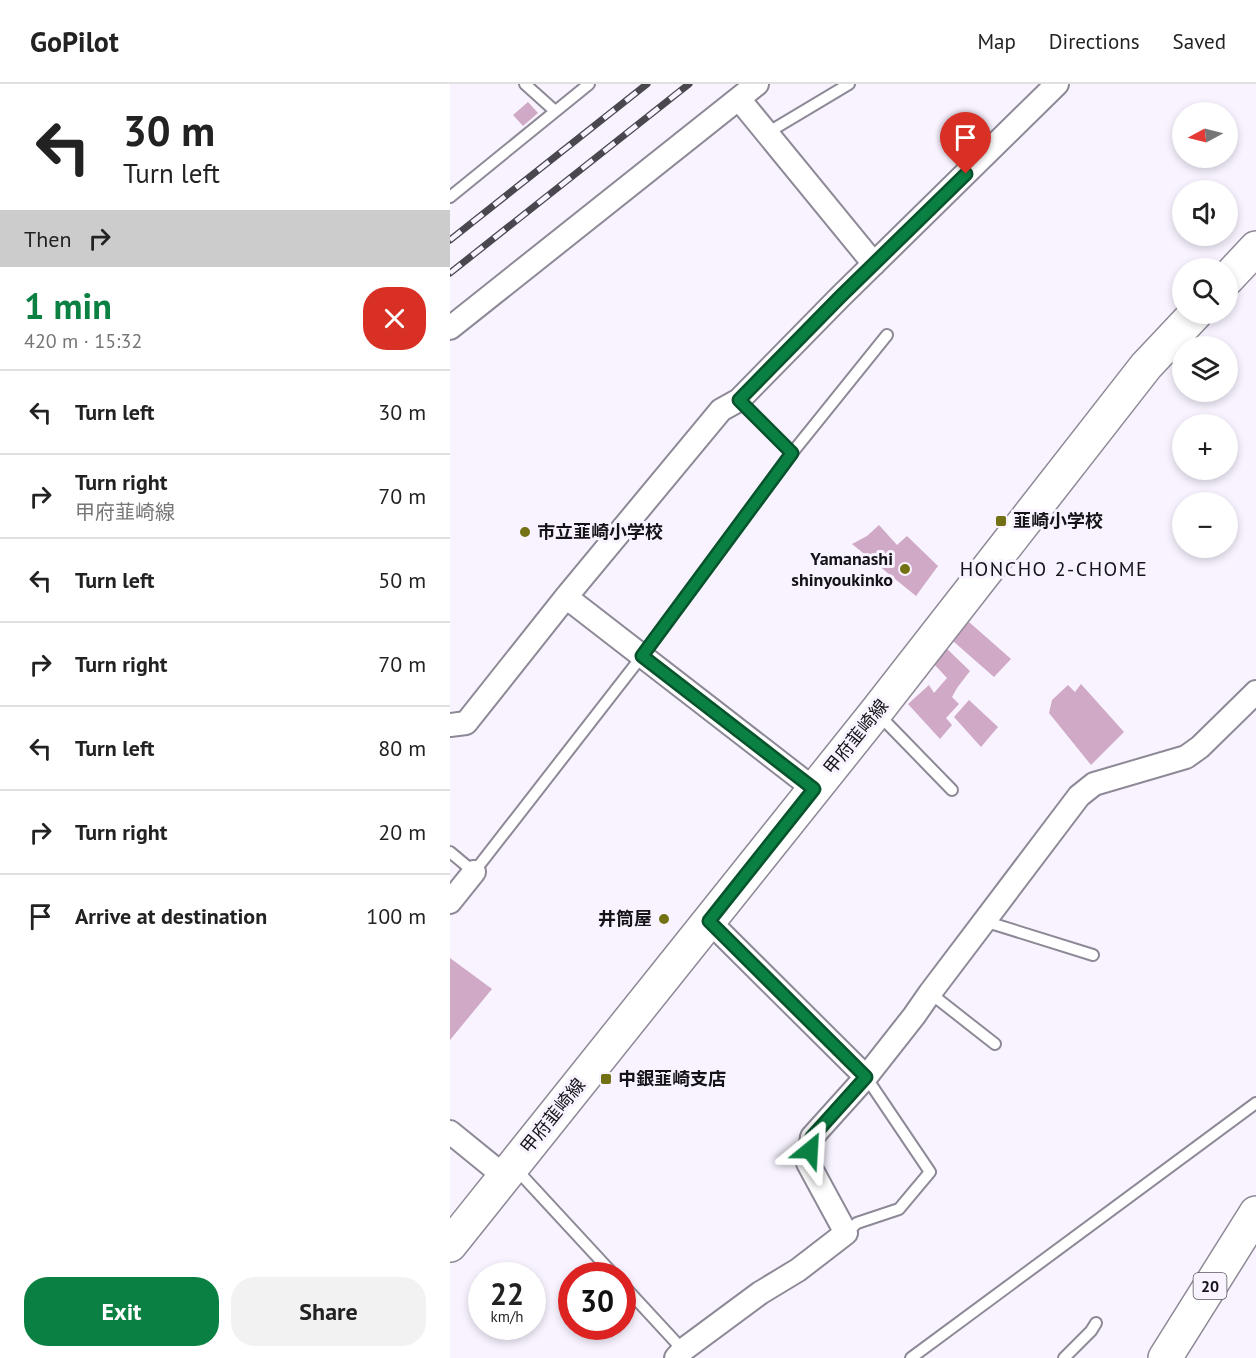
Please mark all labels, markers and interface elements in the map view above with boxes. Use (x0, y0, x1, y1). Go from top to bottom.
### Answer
text: GoPilot (30, 23, 119, 60)
text: Map (977, 28, 1016, 55)
text: Directions (1049, 28, 1140, 55)
text: Saved (1173, 28, 1226, 55)
north arrow (1172, 102, 1238, 168)
map controls (1172, 102, 1238, 558)
text: 30 m (123, 103, 215, 158)
icon: left (24, 108, 102, 186)
pin (940, 112, 991, 174)
icon: arrive (949, 121, 982, 154)
text: Turn left (123, 156, 220, 190)
button: sound (1172, 180, 1238, 246)
icon: right (83, 222, 116, 255)
text: Then (24, 225, 71, 253)
button: search (1172, 258, 1238, 324)
text: 1 min (24, 282, 112, 329)
button: close (363, 287, 426, 350)
text: 420 m · 15:32 (24, 328, 142, 354)
button: layers (1172, 336, 1238, 402)
icon: left (24, 396, 57, 429)
text: Turn left (75, 398, 155, 426)
text: 30 m (378, 398, 426, 426)
button: + (1172, 414, 1238, 480)
text: Turn right (75, 468, 167, 496)
icon: right (24, 480, 57, 513)
text: 70 m (378, 482, 426, 510)
button: − (1172, 492, 1238, 558)
text: 甲府韮崎線 (75, 499, 175, 525)
place label: 韮崎小学校 (1013, 509, 1103, 532)
marker: 韮崎小学校 (994, 514, 1008, 528)
place label: 市立韮崎小学校 (537, 520, 663, 543)
marker: 市立韮崎小学校 (518, 525, 532, 539)
place label: Yamanashi shinyoukinko (791, 547, 893, 591)
district label: HONCHO 2-CHOME (960, 556, 1148, 582)
marker: Yamanashi shinyoukinko (898, 562, 912, 576)
icon: left (24, 564, 57, 597)
text: Turn left (75, 566, 155, 594)
text: 50 m (378, 566, 426, 594)
icon: right (24, 648, 57, 681)
text: Turn right (75, 650, 167, 678)
text: 70 m (378, 650, 426, 678)
street label: 甲府韮崎線 (818, 694, 893, 779)
icon: left (24, 732, 57, 765)
text: Turn left (75, 734, 155, 762)
text: 80 m (378, 734, 426, 762)
icon: right (24, 816, 57, 849)
text: Turn right (75, 818, 167, 846)
text: 20 m (378, 818, 426, 846)
icon: arrive (24, 900, 57, 933)
text: Arrive at destination (75, 902, 267, 930)
text: 100 m (366, 902, 426, 930)
place label: 井筒屋 (598, 907, 652, 930)
marker: 井筒屋 (657, 912, 671, 926)
place label: 中銀韮崎支店 (618, 1067, 726, 1090)
marker: 中銀韮崎支店 (599, 1072, 613, 1086)
street label: 甲府韮崎線 (515, 1073, 590, 1158)
position arrow (778, 1118, 842, 1182)
speed limit sign: 30 (558, 1262, 636, 1340)
road number: 20 (1194, 1273, 1227, 1299)
text: 22 (490, 1274, 524, 1313)
button: Exit (24, 1277, 219, 1346)
button: Share (231, 1277, 426, 1346)
text: km/h (491, 1307, 523, 1326)

